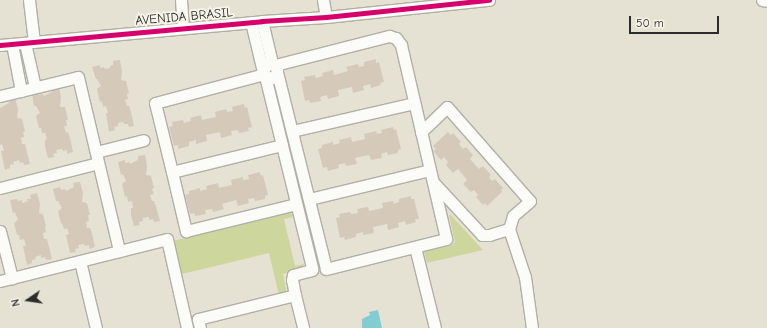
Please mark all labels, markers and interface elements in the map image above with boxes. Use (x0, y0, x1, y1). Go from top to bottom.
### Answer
street label: AVENIDA BRASIL (135, 5, 233, 29)
scale bar (631, 8, 721, 34)
text: 50 m (636, 16, 664, 30)
north arrow (8, 280, 48, 320)
text: N (9, 298, 23, 308)

